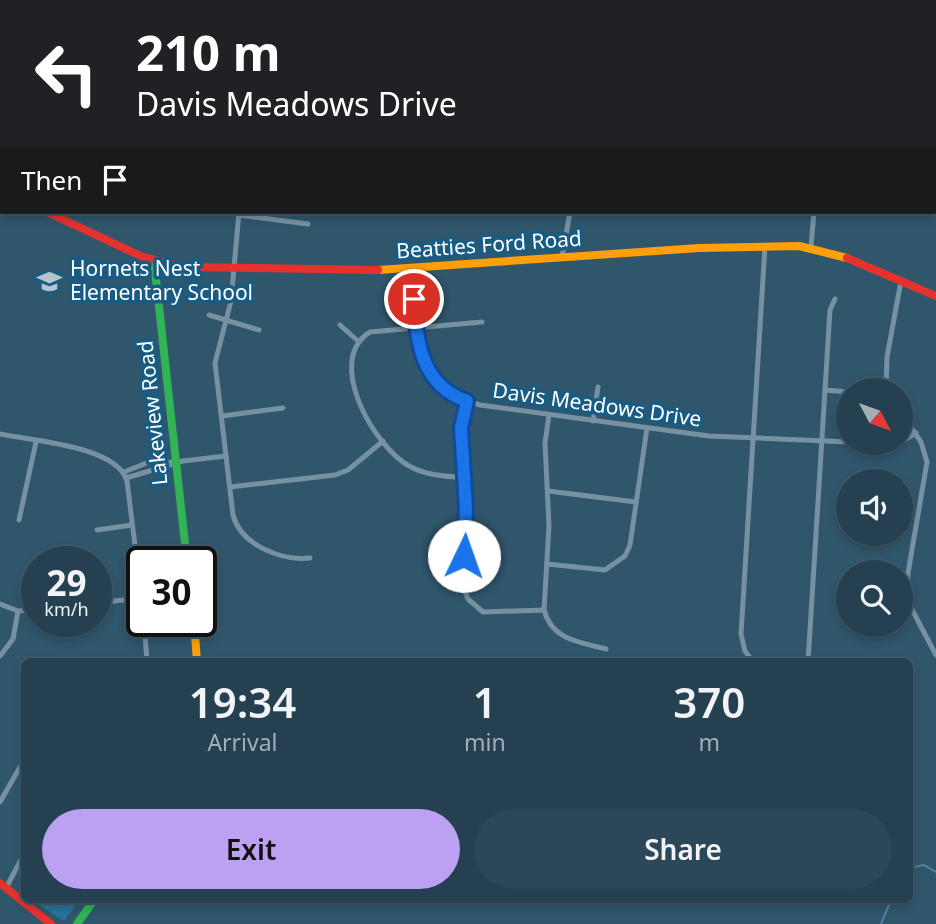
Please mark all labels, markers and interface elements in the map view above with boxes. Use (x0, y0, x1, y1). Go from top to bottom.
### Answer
text: 210 m (136, 19, 281, 85)
icon: left (21, 28, 112, 119)
text: Davis Meadows Drive (136, 82, 457, 125)
icon: arrive (96, 161, 134, 199)
text: Then (21, 162, 82, 198)
street label: Beatties Ford Road (395, 224, 583, 264)
place label: Hornets Nest Elementary School (70, 254, 253, 306)
school or university icon: Hornets Nest Elementary School (36, 267, 64, 295)
pin (384, 269, 444, 329)
icon: arrive (395, 280, 433, 318)
street label: Lakeview Road (130, 339, 174, 487)
street label: Davis Meadows Drive (491, 375, 703, 433)
north arrow (836, 378, 914, 455)
map controls (836, 378, 913, 637)
button: sound (836, 469, 913, 546)
position arrow (427, 519, 501, 593)
speed limit sign: 30 (126, 546, 217, 637)
text: 29 (46, 559, 87, 606)
button: search (836, 560, 913, 637)
text: km/h (44, 597, 89, 621)
text: 19:34 (189, 673, 296, 730)
text: 1 (473, 673, 497, 730)
text: 370 (673, 673, 745, 730)
text: Arrival (207, 726, 278, 758)
text: min (464, 726, 506, 758)
text: m (699, 726, 720, 758)
button: Exit (42, 809, 460, 889)
button: Share (474, 809, 892, 889)

